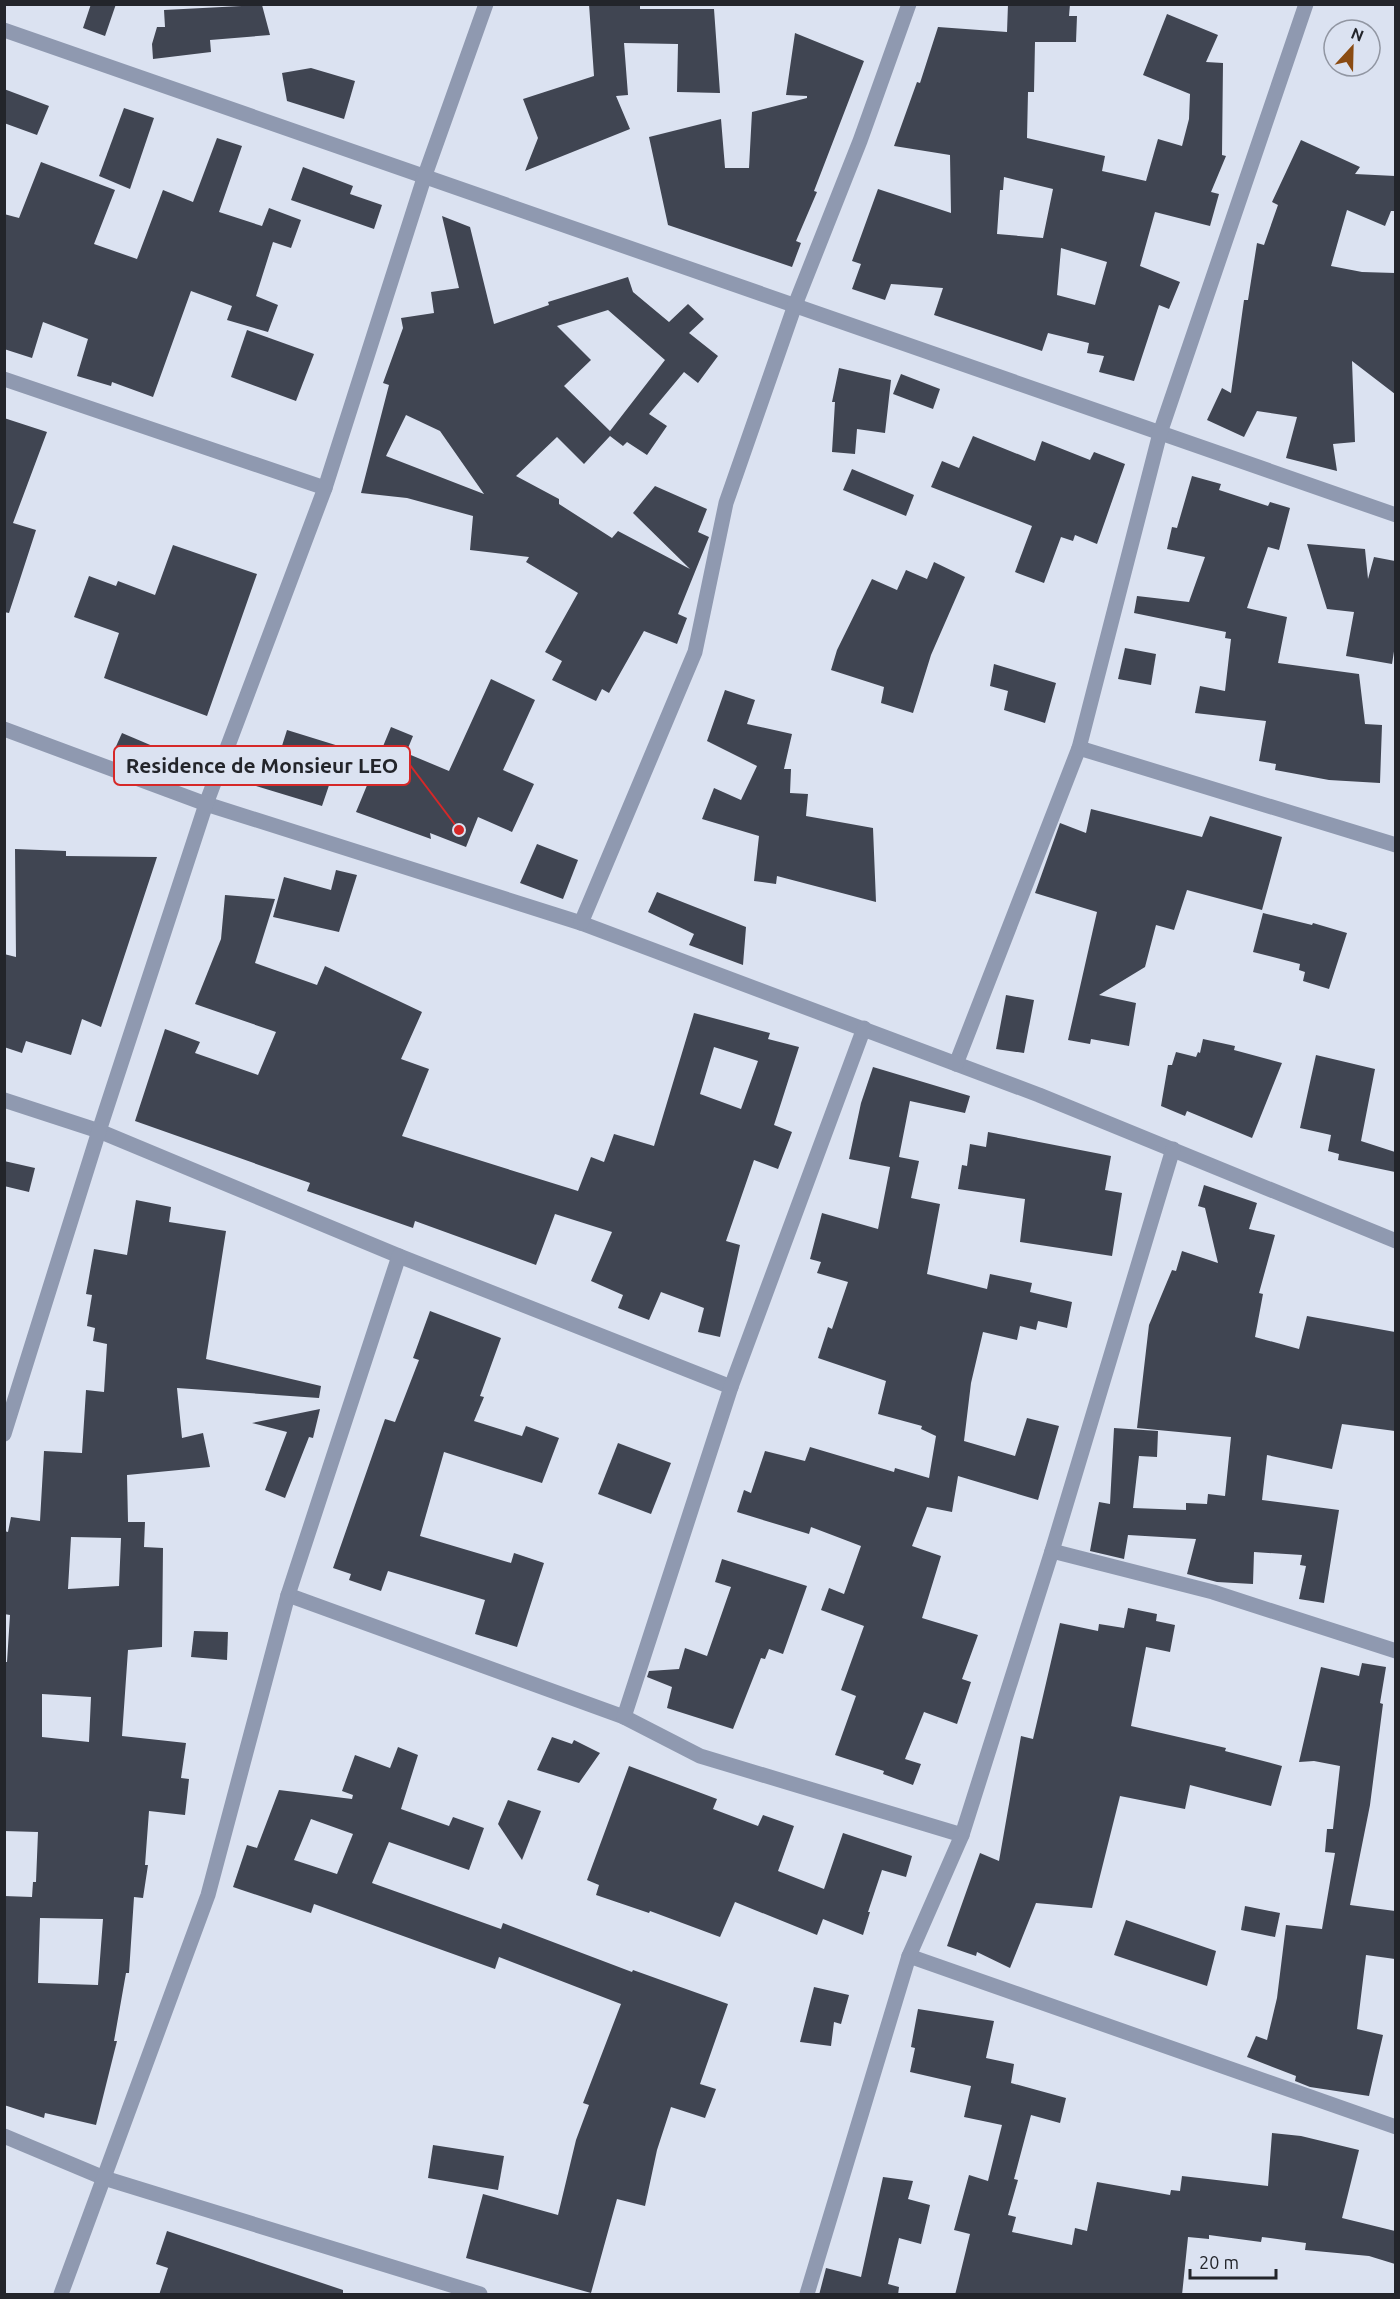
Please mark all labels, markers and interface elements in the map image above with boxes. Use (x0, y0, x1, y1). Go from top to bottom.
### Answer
north arrow (1322, 18, 1382, 78)
text: N (1349, 24, 1367, 45)
callout: Residence de Monsieur LEO (114, 746, 410, 785)
text: Residence de Monsieur LEO (126, 753, 398, 777)
scale bar (1190, 2242, 1276, 2280)
text: 20 m (1199, 2252, 1239, 2272)

